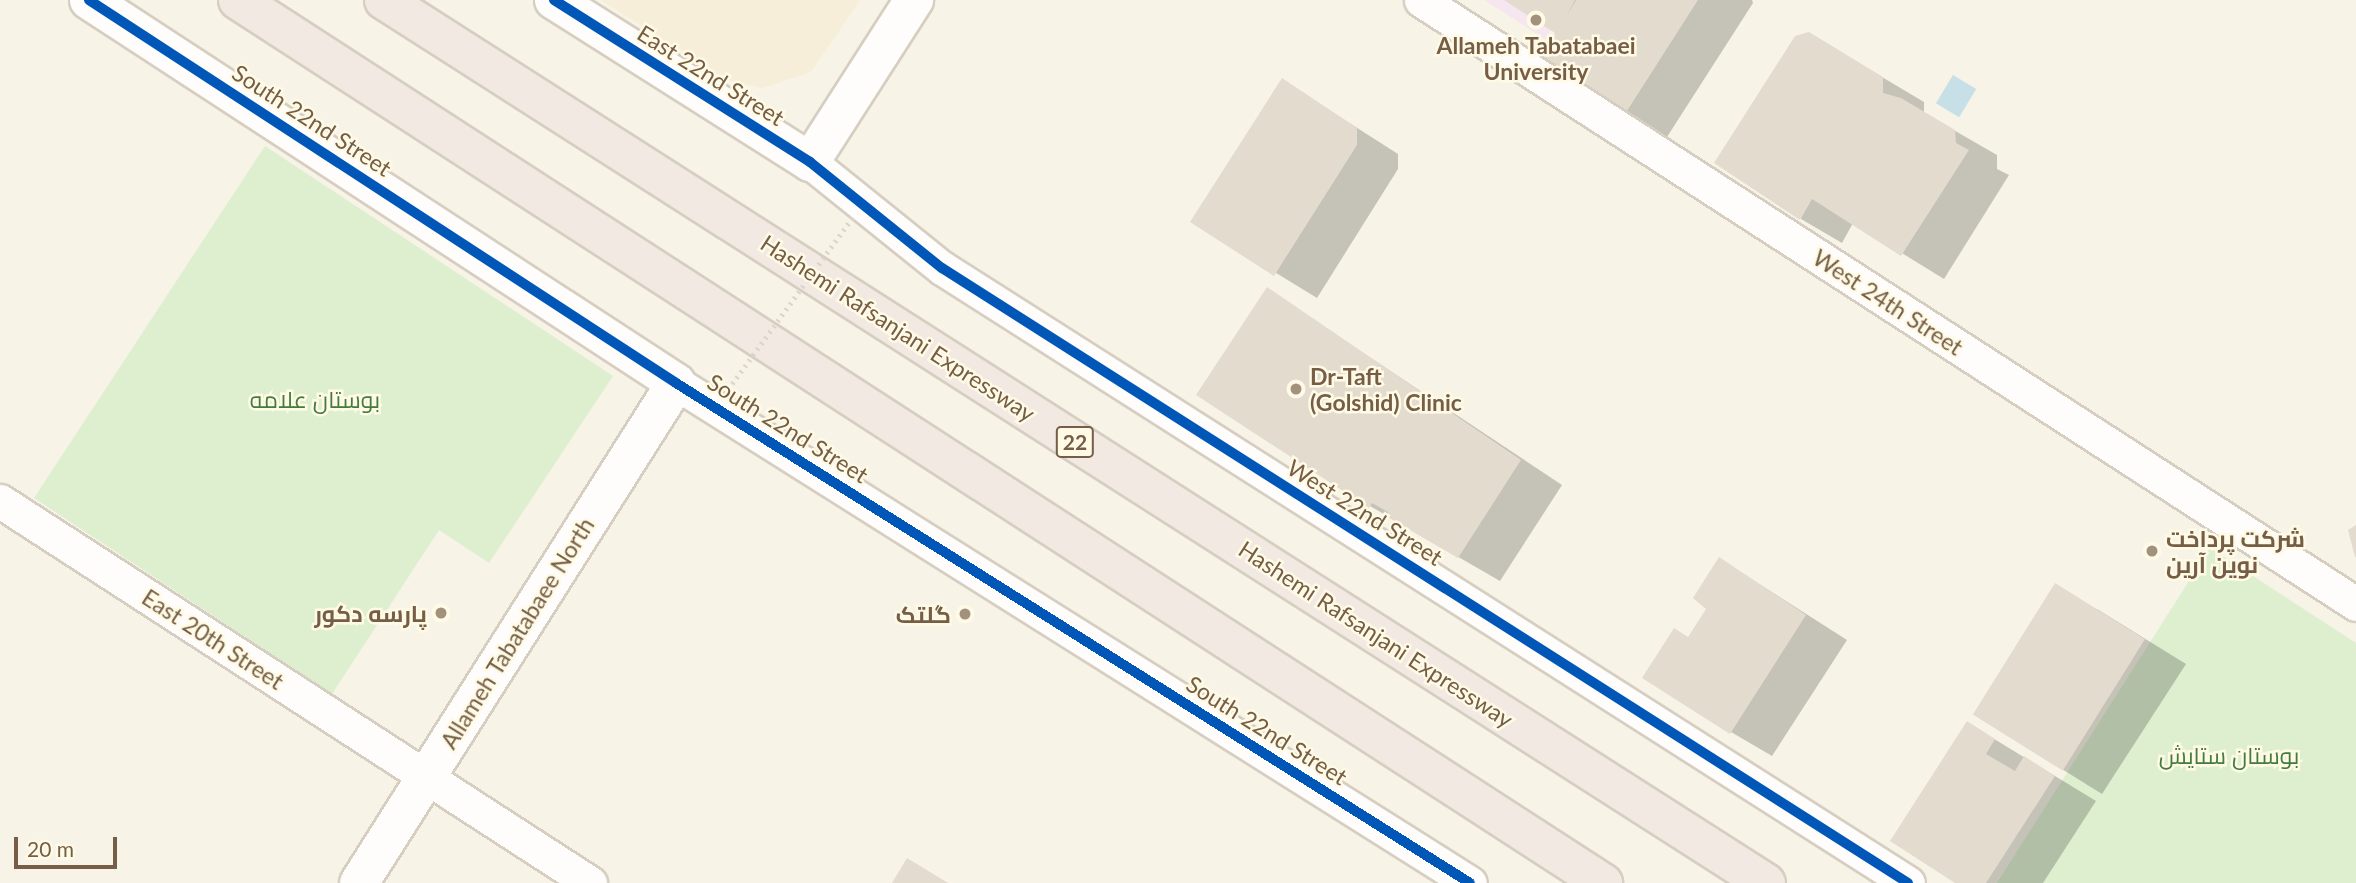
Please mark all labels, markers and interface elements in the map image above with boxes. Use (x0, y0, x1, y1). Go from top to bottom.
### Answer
marker: Allameh Tabatabaei University (1528, 12, 1544, 28)
street label: East 22nd Street (633, 19, 789, 131)
place label: Allameh Tabatabaei University (1436, 31, 1636, 85)
street label: South 22nd Street (227, 58, 397, 182)
street label: Hashemi Rafsanjani Expressway (756, 229, 1040, 427)
street label: West 24th Street (1808, 243, 1968, 361)
place label: Dr-Taft (Golshid) Clinic (1310, 362, 1462, 416)
street label: South 22nd Street (703, 368, 873, 488)
marker: Dr-Taft (Golshid) Clinic (1288, 381, 1304, 397)
park label: بوستان علامه (250, 385, 380, 413)
road number: 22 (1056, 424, 1094, 460)
street label: West 22nd Street (1282, 453, 1448, 571)
street label: Allameh Tabatabaee North (434, 512, 600, 754)
place label: شرکت پرداخت نوین آرین (2166, 524, 2305, 578)
street label: Hashemi Rafsanjani Expressway (1234, 535, 1518, 733)
marker: شرکت پرداخت نوین آرین (2144, 543, 2160, 559)
street label: East 20th Street (137, 583, 289, 695)
place label: پارسه دکور (314, 599, 427, 627)
place label: گلتک (896, 600, 951, 628)
marker: پارسه دکور (433, 605, 449, 621)
marker: گلتک (957, 606, 973, 622)
street label: South 22nd Street (1182, 670, 1352, 790)
park label: بوستان ستایش (2159, 741, 2299, 769)
scale bar (18, 824, 121, 868)
text: 20 m (27, 836, 74, 861)

